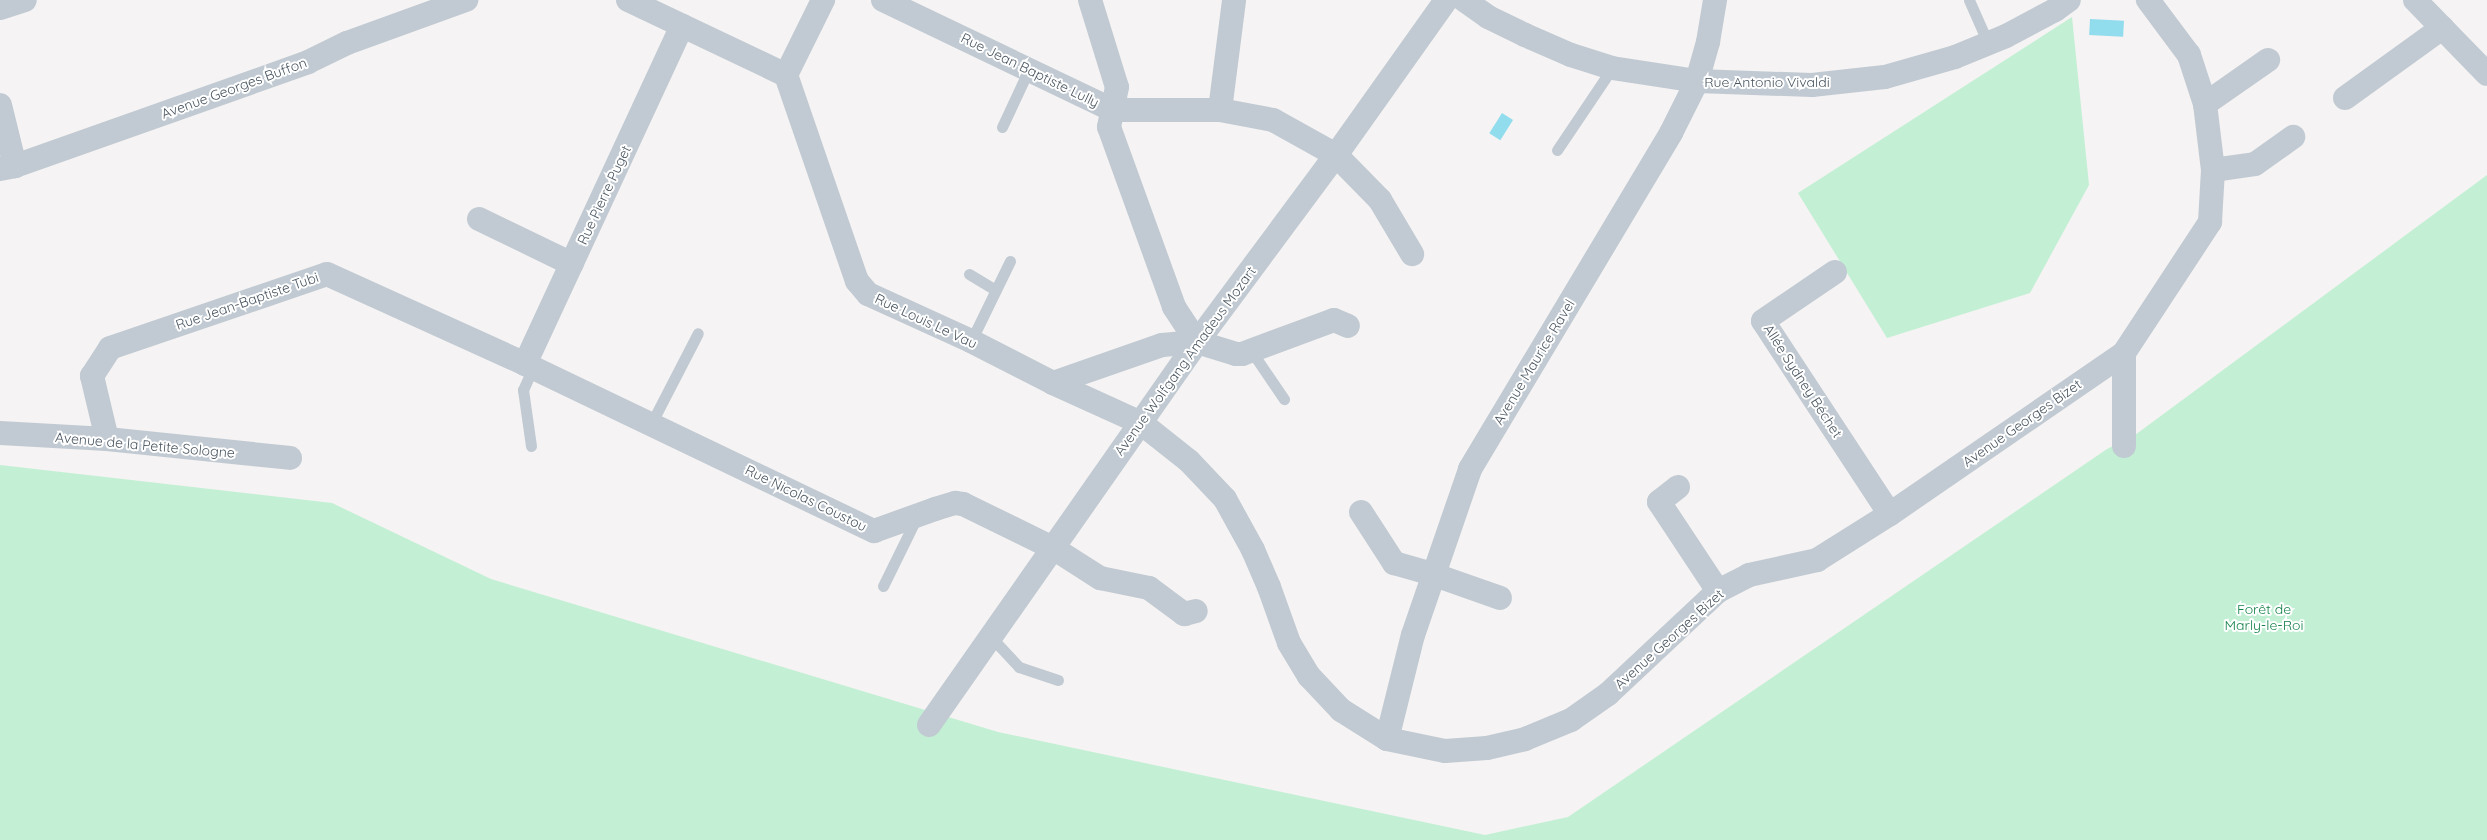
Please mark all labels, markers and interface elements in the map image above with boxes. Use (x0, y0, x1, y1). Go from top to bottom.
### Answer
street label: Rue Jean Baptiste Lully (958, 29, 1102, 111)
street label: Avenue Georges Buffon (159, 54, 309, 122)
street label: Rue Antonio Vivaldi (1704, 74, 1830, 90)
street label: Rue Pierre Puget (574, 143, 634, 247)
street label: Avenue Wolfgang Amadeus Mozart (1111, 263, 1259, 459)
street label: Rue Jean-Baptiste Tubi (173, 269, 321, 333)
street label: Rue Louis Le Vau (872, 290, 980, 352)
street label: Avenue Maurice Ravel (1490, 296, 1578, 428)
street label: Allée Sydney Béchet (1760, 321, 1846, 441)
street label: Avenue Georges Bizet (1959, 376, 2085, 470)
street label: Avenue de la Petite Sologne (54, 429, 236, 461)
street label: Rue Nicolas Coustou (742, 461, 870, 535)
street label: Avenue Georges Bizet (1611, 586, 1727, 692)
park label: Forêt de Marly-le-Roi (2224, 601, 2304, 634)

